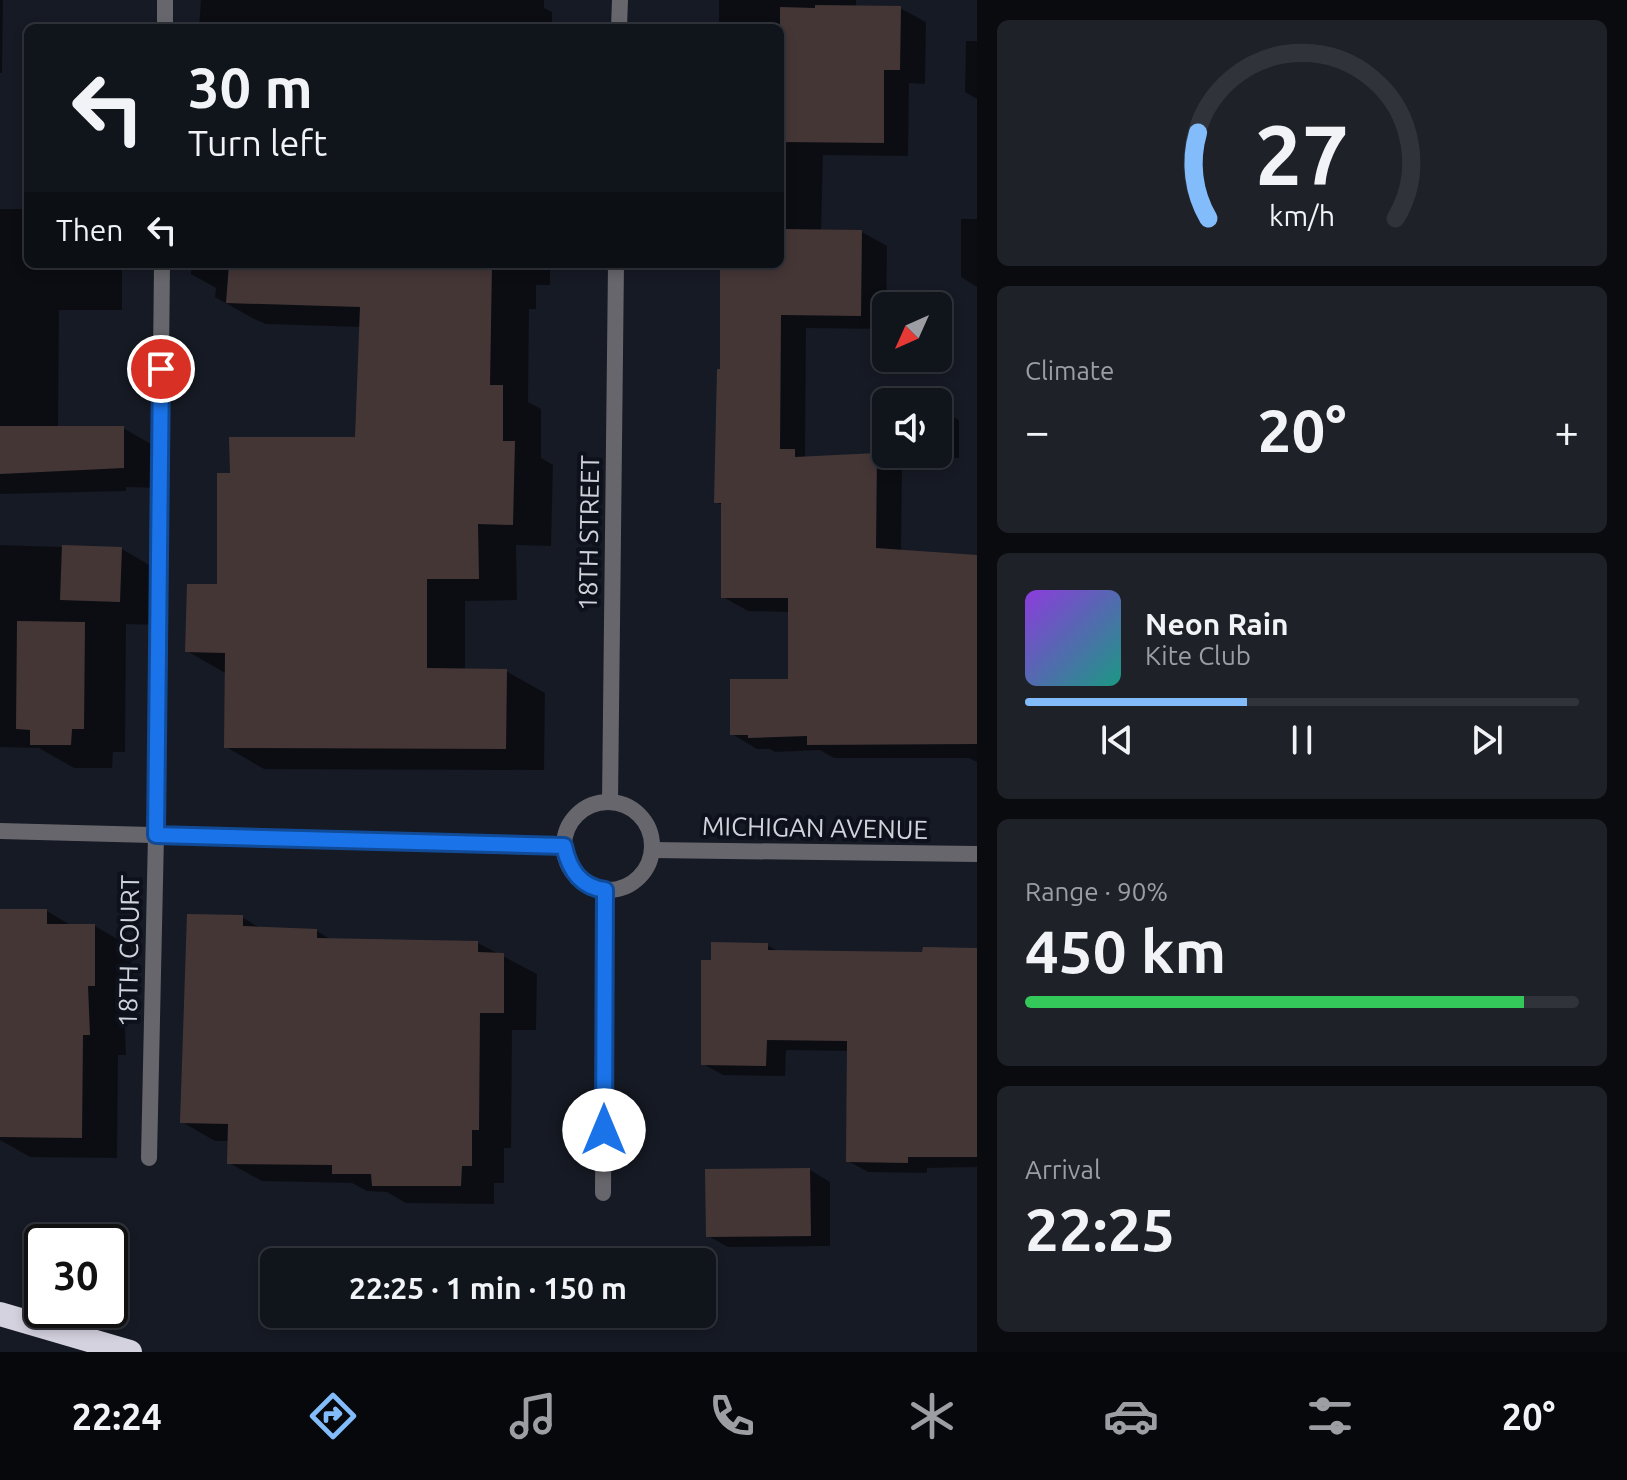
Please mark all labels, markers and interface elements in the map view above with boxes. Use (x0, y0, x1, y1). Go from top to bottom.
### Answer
icon: left (56, 56, 160, 160)
text: 30 m (188, 56, 313, 119)
text: 27 (1255, 107, 1349, 201)
text: Turn left (188, 122, 327, 163)
text: km/h (1269, 199, 1335, 231)
icon: left (140, 208, 184, 252)
text: Then (56, 213, 124, 247)
north arrow (872, 292, 952, 372)
map controls (872, 292, 952, 468)
pin (127, 335, 195, 403)
icon: arrive (139, 347, 183, 391)
text: Climate (1025, 356, 1114, 385)
button: sound (872, 388, 952, 468)
text: 20° (1258, 396, 1346, 463)
text: − (1025, 406, 1050, 455)
text: + (1554, 406, 1579, 455)
street label: 18TH STREET (573, 455, 604, 611)
text: Neon Rain (1145, 607, 1289, 641)
text: Kite Club (1145, 641, 1251, 670)
icon: previous (1095, 718, 1139, 762)
icon: pause (1280, 718, 1324, 762)
icon: next (1465, 718, 1509, 762)
street label: MICHIGAN AVENUE (702, 811, 928, 844)
street label: 18TH COURT (113, 875, 144, 1027)
text: Range · 90% (1025, 877, 1168, 906)
text: 450 km (1025, 917, 1226, 984)
position arrow (562, 1088, 646, 1172)
text: Arrival (1025, 1155, 1101, 1184)
text: 22:25 (1025, 1195, 1175, 1262)
speed limit sign: 30 (24, 1224, 128, 1328)
text: 22:25 · 1 min · 150 m (349, 1271, 627, 1305)
icon: directions (305, 1388, 361, 1444)
icon: music (505, 1388, 561, 1444)
icon: phone (704, 1388, 760, 1444)
icon: climate (904, 1388, 960, 1444)
icon: car (1103, 1388, 1159, 1444)
icon: filters (1302, 1388, 1358, 1444)
text: 22:24 (72, 1396, 162, 1437)
text: 20° (1502, 1396, 1555, 1437)

